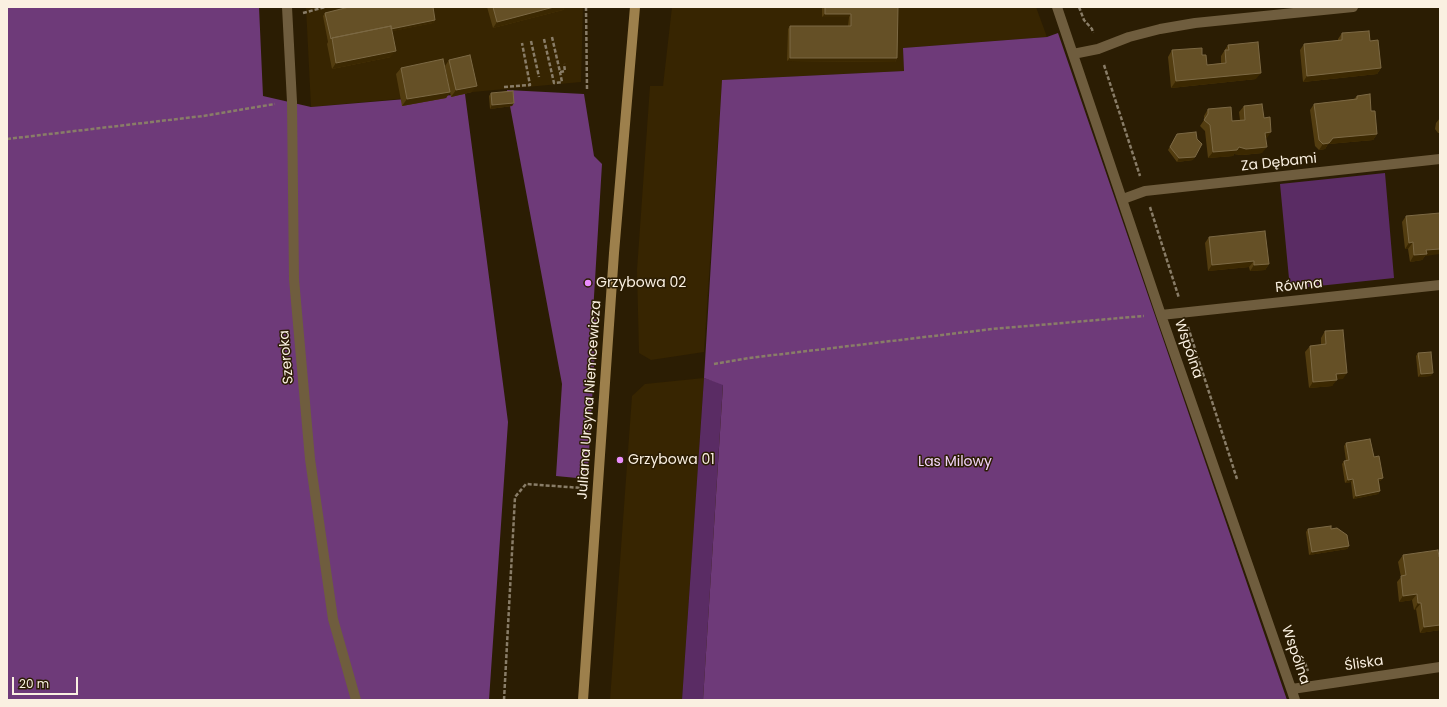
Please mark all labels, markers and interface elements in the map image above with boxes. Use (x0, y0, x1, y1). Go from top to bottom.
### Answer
street label: Za Dębami (1240, 151, 1318, 175)
place label: Grzybowa 02 (596, 275, 686, 291)
street label: Równa (1275, 275, 1323, 297)
marker: Grzybowa 02 (583, 278, 593, 288)
street label: Juliana Ursyna Niemcewicza (575, 300, 605, 500)
street label: Wspólna (1170, 317, 1206, 381)
street label: Szeroka (276, 329, 298, 385)
place label: Grzybowa 01 (628, 452, 715, 468)
park label: Las Milowy (918, 454, 992, 470)
marker: Grzybowa 01 (615, 455, 625, 465)
street label: Wspólna (1277, 623, 1313, 687)
street label: Śliska (1343, 653, 1385, 675)
scale bar (14, 669, 80, 695)
text: 20 m (19, 675, 49, 692)

